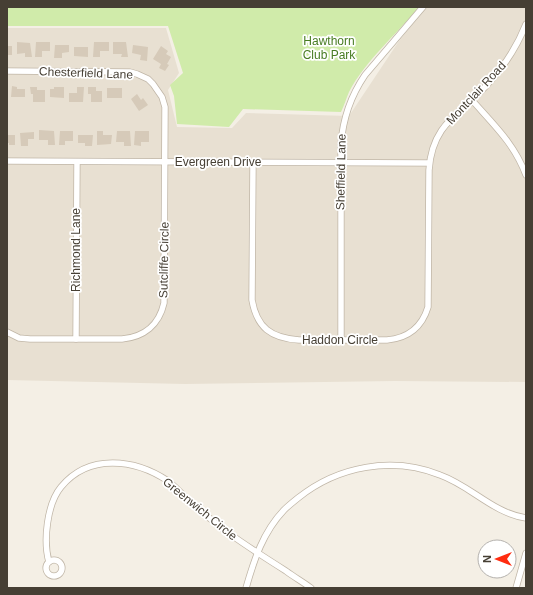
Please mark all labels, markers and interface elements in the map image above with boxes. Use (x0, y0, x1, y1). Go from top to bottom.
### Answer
park label: Hawthorn Club Park (303, 34, 356, 62)
street label: Montclair Road (443, 59, 509, 127)
street label: Chesterfield Lane (39, 64, 134, 82)
street label: Sheffield Lane (333, 133, 349, 210)
street label: Evergreen Drive (175, 155, 262, 169)
street label: Richmond Lane (69, 208, 83, 292)
street label: Sutcliffe Circle (156, 221, 172, 298)
street label: Haddon Circle (302, 333, 378, 347)
street label: Greenwich Circle (160, 475, 240, 543)
north arrow (477, 539, 517, 579)
text: N (481, 555, 493, 563)

